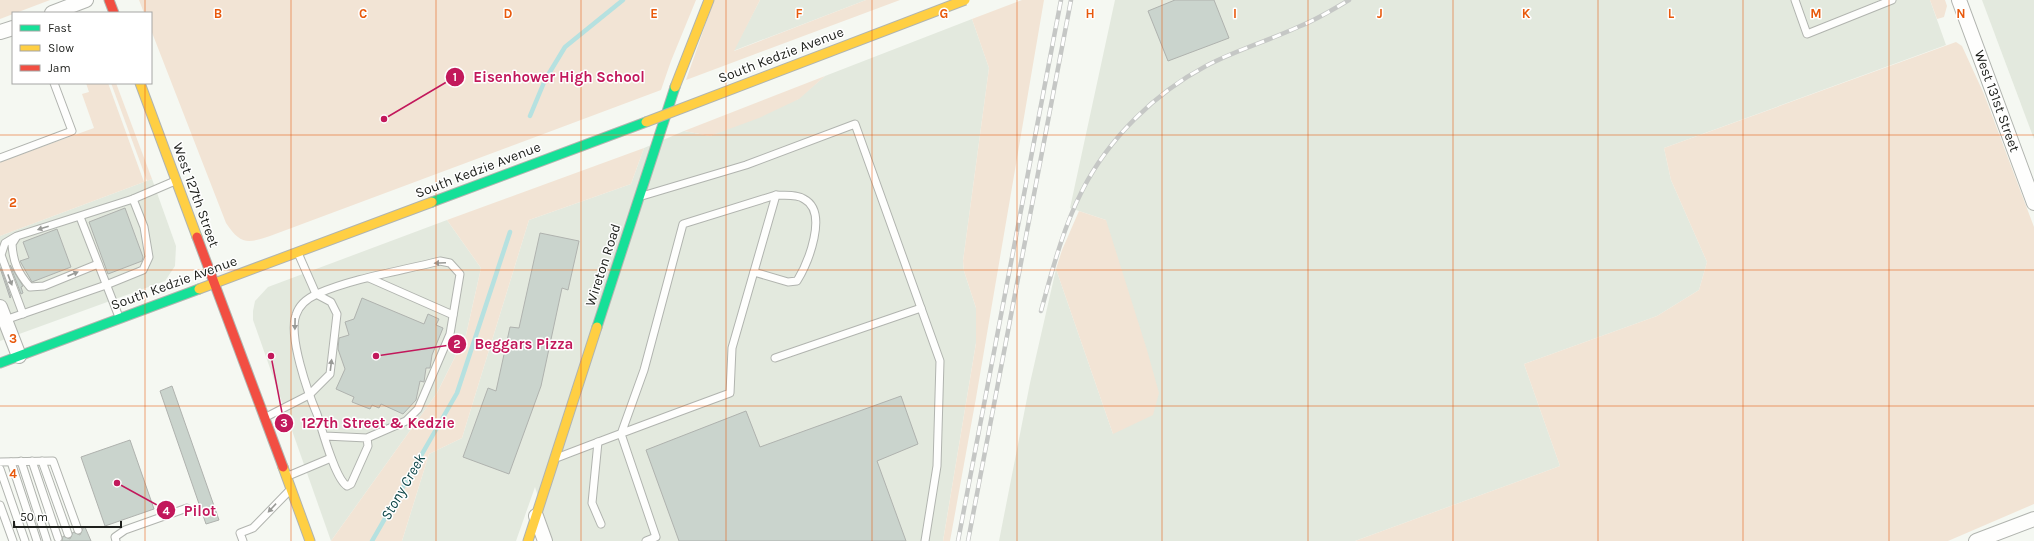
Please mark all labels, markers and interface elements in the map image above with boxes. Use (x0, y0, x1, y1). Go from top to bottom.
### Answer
text: B (214, 6, 222, 21)
text: C (359, 6, 367, 21)
text: D (504, 6, 513, 21)
text: E (650, 6, 658, 21)
text: F (795, 6, 803, 21)
text: G (940, 6, 948, 21)
text: H (1085, 6, 1095, 21)
text: I (1233, 6, 1237, 21)
text: J (1377, 6, 1383, 21)
text: K (1522, 6, 1531, 21)
text: L (1668, 6, 1675, 21)
text: M (1810, 6, 1822, 21)
text: N (1956, 6, 1966, 21)
legend (12, 12, 152, 84)
text: Fast (48, 21, 72, 35)
street label: South Kedzie Avenue (716, 23, 846, 87)
text: Slow (48, 41, 74, 55)
street label: West 131st Street (1971, 48, 2023, 154)
text: Jam (48, 61, 71, 75)
callout: Eisenhower High School (445, 63, 652, 90)
text: Eisenhower High School (473, 68, 645, 86)
text: 1 (453, 70, 457, 84)
street label: South Kedzie Avenue (413, 138, 543, 202)
street label: West 127th Street (169, 140, 223, 250)
text: 2 (9, 195, 17, 210)
street label: Wireton Road (582, 222, 624, 308)
one-way arrow (36, 225, 48, 231)
street label: South Kedzie Avenue (109, 252, 239, 314)
one-way arrow (433, 259, 446, 266)
one-way arrow (68, 271, 79, 277)
one-way arrow (8, 274, 14, 286)
one-way arrow (292, 318, 298, 331)
callout: Beggars Pizza (447, 330, 581, 357)
text: 3 (9, 331, 17, 346)
text: Beggars Pizza (475, 335, 573, 353)
text: 2 (453, 337, 461, 351)
one-way arrow (328, 359, 334, 371)
callout: 127th Street & Kedzie (274, 410, 463, 437)
text: 127th Street & Kedzie (301, 414, 455, 432)
text: 3 (280, 416, 288, 430)
water label: Stony Creek (377, 450, 429, 523)
text: 4 (9, 466, 17, 481)
callout: Pilot (156, 497, 224, 524)
text: Pilot (184, 502, 216, 520)
scale bar (14, 503, 121, 529)
one-way arrow (267, 503, 277, 513)
text: 4 (162, 504, 170, 518)
text: 50 m (20, 510, 48, 524)

